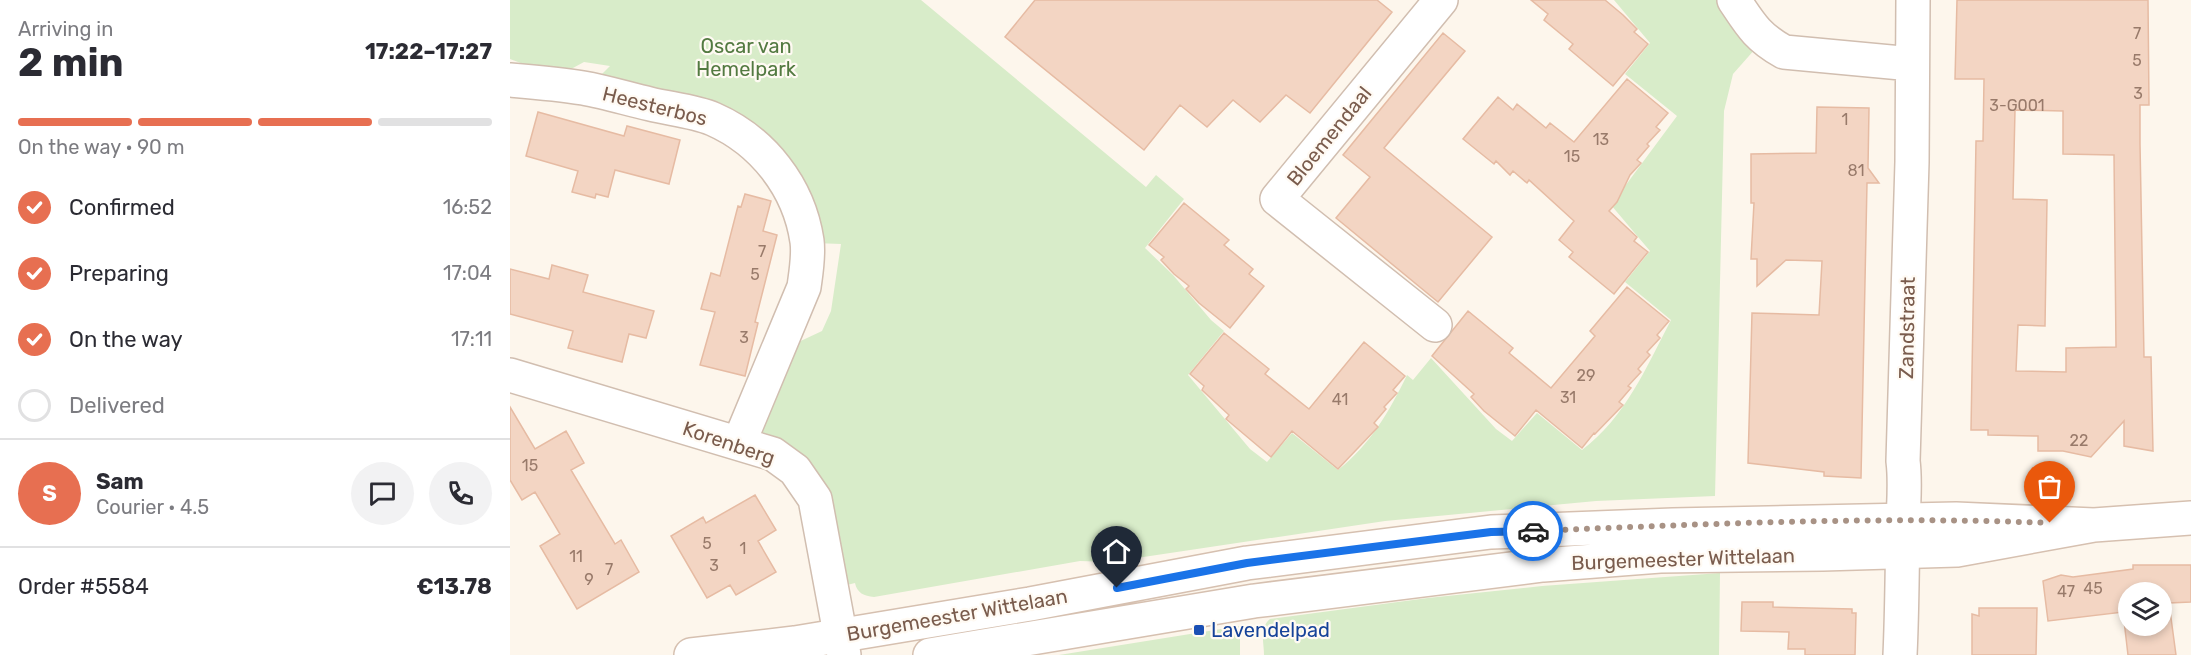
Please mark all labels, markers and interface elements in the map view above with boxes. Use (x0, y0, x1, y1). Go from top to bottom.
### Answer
text: Arriving in (18, 17, 113, 41)
house number: 7 (2133, 24, 2141, 43)
park label: Oscar van Hemelpark (696, 34, 797, 81)
text: 17:22–17:27 (365, 38, 492, 65)
text: 2 min (18, 40, 124, 86)
house number: 5 (2132, 51, 2142, 70)
street label: Heesterbos (600, 81, 710, 131)
street label: Bloemendaal (1282, 81, 1376, 191)
house number: 3 (2133, 84, 2143, 103)
house number: 3-G001 (1989, 96, 2045, 115)
house number: 1 (1842, 110, 1848, 129)
house number: 13 (1593, 130, 1609, 149)
text: On the way · 90 m (18, 135, 184, 159)
house number: 15 (1564, 147, 1580, 166)
house number: 81 (1847, 161, 1865, 180)
icon: check (18, 191, 51, 224)
text: Confirmed (69, 194, 175, 221)
text: 16:52 (443, 195, 492, 219)
house number: 7 (758, 242, 766, 261)
icon: check (18, 257, 51, 290)
text: Preparing (69, 260, 169, 287)
text: 17:04 (443, 261, 492, 285)
house number: 5 (750, 265, 760, 284)
street label: Zandstraat (1894, 276, 1920, 379)
icon: check (18, 323, 51, 356)
text: On the way (69, 326, 183, 353)
text: 17:11 (451, 327, 492, 351)
house number: 3 (739, 328, 749, 347)
house number: 29 (1577, 366, 1595, 385)
house number: 31 (1560, 388, 1576, 407)
house number: 41 (1332, 390, 1348, 409)
text: Delivered (69, 392, 165, 419)
street label: Korenberg (680, 416, 778, 470)
house number: 22 (2070, 431, 2088, 450)
house number: 15 (522, 456, 538, 475)
pin (2024, 461, 2075, 523)
button: chat (351, 462, 414, 525)
button: phone (429, 462, 492, 525)
text: Sam (96, 468, 144, 495)
icon: bag (2033, 470, 2066, 503)
text: S (42, 480, 57, 507)
text: Courier · 4.5 (96, 495, 209, 519)
courier (1503, 501, 1563, 561)
icon: car (1517, 515, 1550, 548)
pin (1091, 526, 1142, 588)
house number: 5 (702, 534, 712, 553)
icon: home (1100, 535, 1133, 568)
house number: 1 (740, 539, 746, 558)
street label: Burgemeester Wittelaan (1571, 543, 1795, 575)
house number: 11 (569, 547, 583, 566)
house number: 3 (709, 556, 719, 575)
house number: 7 (605, 560, 613, 579)
house number: 9 (584, 570, 594, 589)
text: Order #5584 (18, 573, 149, 600)
text: €13.78 (416, 573, 492, 600)
house number: 45 (2083, 579, 2103, 598)
house number: 47 (2057, 582, 2075, 601)
map controls (2118, 582, 2172, 636)
button: layers (2118, 582, 2172, 636)
street label: Burgemeester Wittelaan (845, 584, 1069, 646)
place label: Lavendelpad (1211, 618, 1330, 642)
marker: Lavendelpad (1192, 623, 1206, 637)

